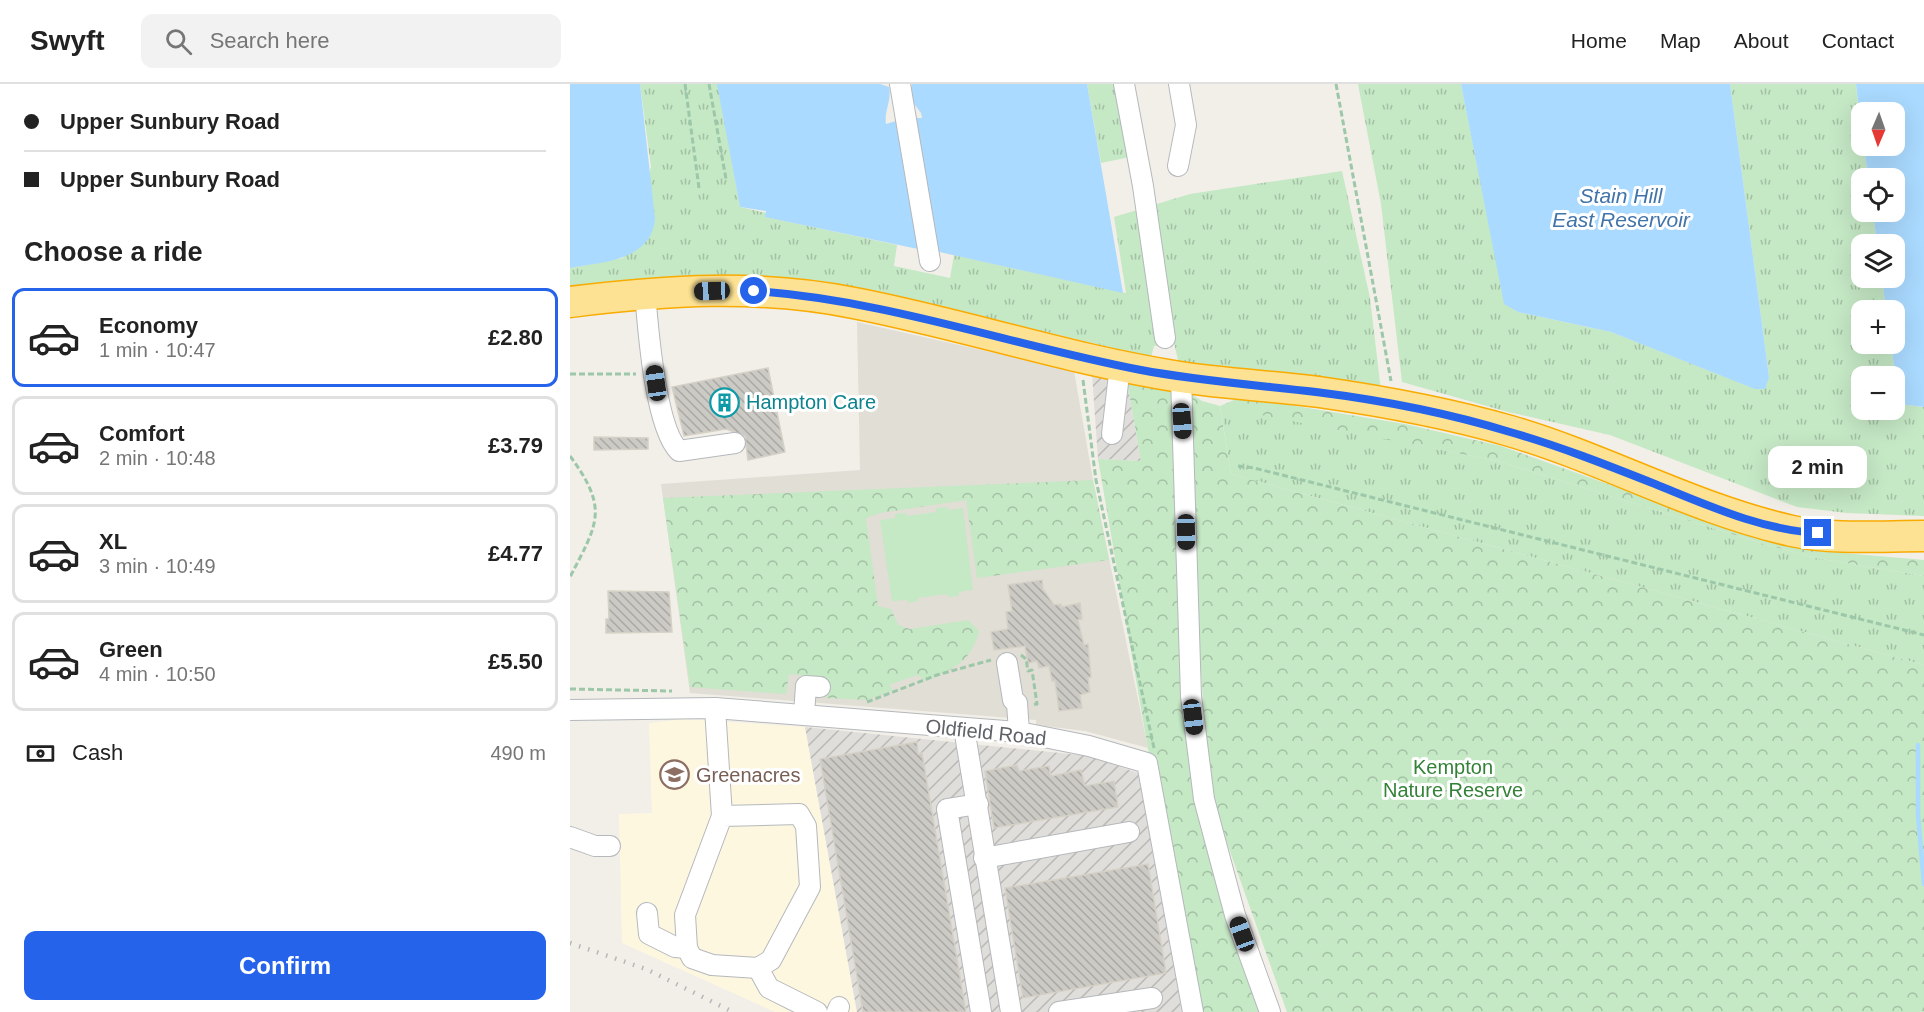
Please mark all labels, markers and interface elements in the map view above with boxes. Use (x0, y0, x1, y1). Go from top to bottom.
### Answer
search box (141, 14, 561, 68)
text: Swyft (30, 25, 105, 56)
icon: search (162, 25, 195, 58)
text: Search here (210, 28, 330, 53)
text: Home (1571, 29, 1627, 52)
text: Map (1660, 29, 1701, 52)
text: About (1734, 29, 1789, 52)
text: Contact (1822, 29, 1894, 52)
north arrow (1851, 102, 1905, 156)
map controls (1851, 102, 1905, 420)
text: Upper Sunbury Road (60, 109, 280, 134)
text: Upper Sunbury Road (60, 167, 280, 192)
button: locate (1851, 168, 1905, 222)
water label: Stain Hill East Reservoir (1552, 184, 1691, 231)
button: layers (1851, 234, 1905, 288)
text: Choose a ride (24, 237, 203, 267)
route start (740, 277, 767, 304)
car (694, 281, 730, 301)
button: + (1851, 300, 1905, 354)
icon: car (27, 311, 81, 365)
text: Economy (99, 313, 198, 338)
text: £2.80 (488, 325, 543, 350)
text: 1 min · 10:47 (99, 339, 216, 361)
car (645, 364, 667, 402)
button: − (1851, 366, 1905, 420)
building icon: Hampton Care (709, 386, 741, 418)
place label: Hampton Care (746, 391, 876, 413)
car (1172, 402, 1192, 440)
icon: car (27, 419, 81, 473)
text: Comfort (99, 421, 185, 446)
text: £3.79 (488, 433, 543, 458)
callout: 2 min (1768, 446, 1868, 488)
text: 2 min · 10:48 (99, 447, 216, 469)
text: 2 min (1791, 456, 1844, 478)
car (1177, 514, 1195, 550)
route end (1804, 519, 1831, 546)
icon: car (27, 527, 81, 581)
text: XL (99, 529, 127, 554)
text: £4.77 (488, 541, 543, 566)
text: 3 min · 10:49 (99, 555, 216, 577)
icon: car (27, 635, 81, 689)
text: Green (99, 637, 163, 662)
text: £5.50 (488, 649, 543, 674)
text: 4 min · 10:50 (99, 663, 216, 685)
car (1182, 698, 1204, 736)
street label: Oldfield Road (925, 715, 1047, 749)
icon: cash (24, 737, 57, 770)
text: Cash (72, 740, 123, 765)
text: 490 m (490, 742, 546, 764)
park label: Kempton Nature Reserve (1383, 756, 1523, 801)
school or university icon: Greenacres (659, 759, 691, 791)
place label: Greenacres (696, 764, 801, 786)
car (1227, 914, 1257, 954)
button: Confirm (24, 931, 546, 1000)

